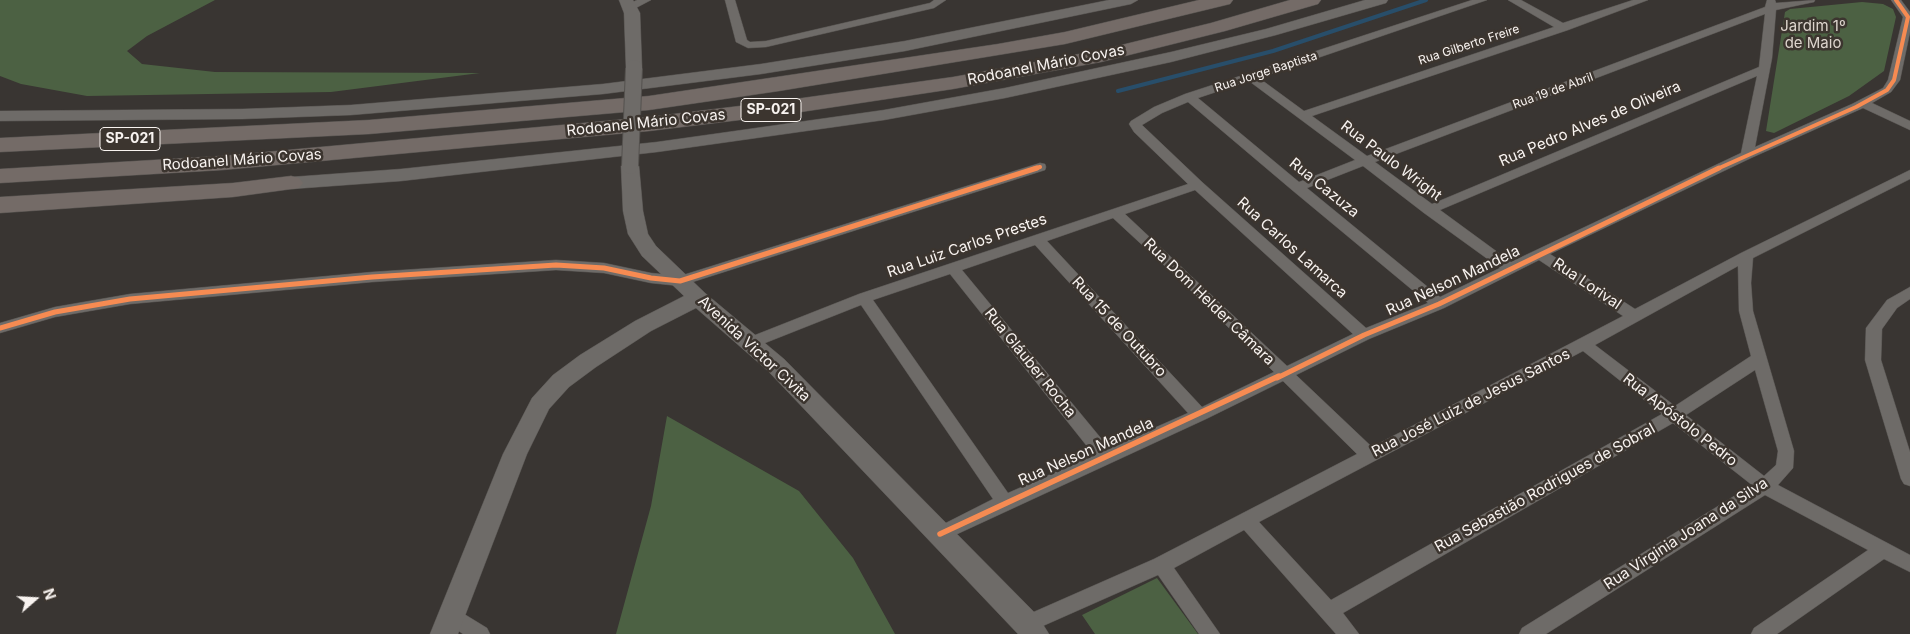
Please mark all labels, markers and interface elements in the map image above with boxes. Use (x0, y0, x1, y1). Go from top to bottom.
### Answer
district label: Jardim 1º de Maio (1780, 17, 1846, 52)
street label: Rua Gilberto Freire (1417, 22, 1521, 68)
street label: Rodoanel Mário Covas (966, 41, 1126, 89)
street label: Rua Jorge Baptista (1213, 49, 1319, 95)
street label: Rua 19 de Abril (1511, 70, 1595, 112)
street label: Rua Pedro Alves de Oliveira (1496, 77, 1684, 171)
road number: SP-021 (741, 98, 801, 122)
street label: Rodoanel Mário Covas (566, 106, 726, 140)
street label: Rua Paulo Wright (1337, 117, 1445, 205)
road number: SP-021 (100, 128, 160, 150)
street label: Rodoanel Mário Covas (162, 145, 322, 175)
street label: Rua Cazuza (1286, 154, 1362, 222)
street label: Rua Carlos Lamarca (1233, 194, 1351, 302)
street label: Rua Luiz Carlos Prestes (885, 210, 1049, 282)
street label: Rua Dom Helder Câmara (1140, 235, 1278, 369)
street label: Rua Nelson Mandela (1383, 242, 1523, 320)
street label: Rua Lorival (1549, 255, 1625, 313)
street label: Rua 15 de Outubro (1068, 273, 1170, 381)
street label: Avenida Victor Civita (694, 292, 814, 406)
street label: Rua Gláuber Rocha (980, 305, 1080, 421)
street label: Rua José Luiz de Jesus Santos (1369, 345, 1573, 461)
street label: Rua Apóstolo Pedro (1619, 370, 1741, 470)
street label: Rua Nelson Mandela (1016, 414, 1156, 490)
street label: Rua Sebastião Rodrigues de Sobral (1432, 420, 1658, 556)
street label: Rua Virginia Joana da Silva (1601, 474, 1771, 594)
north arrow (10, 574, 60, 624)
text: N (40, 586, 59, 602)

